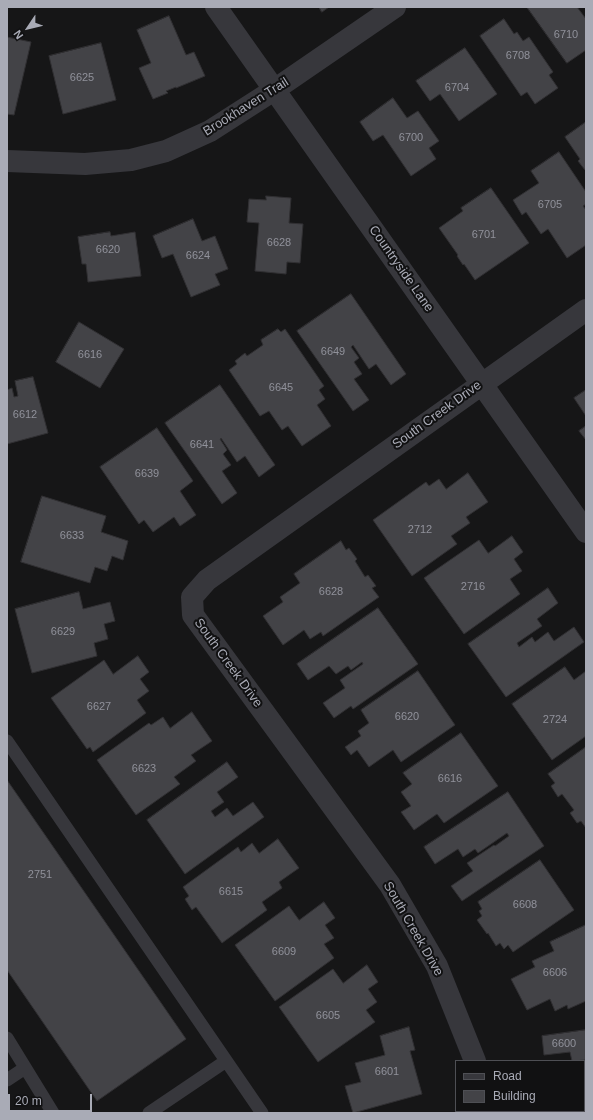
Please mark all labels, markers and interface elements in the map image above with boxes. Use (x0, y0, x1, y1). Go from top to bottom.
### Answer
north arrow (8, 8, 48, 48)
text: N (11, 28, 25, 42)
house number: 6710 (554, 28, 578, 42)
house number: 6708 (506, 49, 530, 63)
house number: 6625 (70, 71, 94, 85)
street label: Brookhaven Trail (200, 74, 292, 140)
house number: 6704 (445, 81, 469, 95)
house number: 6700 (399, 131, 423, 145)
house number: 6705 (538, 198, 562, 212)
street label: Countryside Lane (365, 223, 437, 315)
house number: 6701 (472, 228, 496, 242)
house number: 6628 (267, 236, 291, 250)
house number: 6620 (96, 243, 120, 257)
house number: 6624 (186, 249, 210, 263)
house number: 6649 (321, 345, 345, 359)
house number: 6616 (78, 348, 102, 362)
street label: South Creek Drive (389, 377, 485, 453)
house number: 6645 (269, 381, 293, 395)
house number: 6612 (13, 408, 37, 422)
house number: 6641 (190, 438, 214, 452)
house number: 6639 (135, 467, 159, 481)
house number: 2712 (408, 523, 432, 537)
house number: 6633 (60, 529, 84, 543)
house number: 2716 (461, 580, 485, 594)
house number: 6628 (319, 585, 343, 599)
street label: South Creek Drive (190, 615, 266, 711)
house number: 6629 (51, 625, 75, 639)
house number: 6627 (87, 700, 111, 714)
house number: 6620 (395, 710, 419, 724)
house number: 2724 (543, 713, 567, 727)
house number: 6623 (132, 762, 156, 776)
house number: 6616 (438, 772, 462, 786)
house number: 2751 (28, 868, 52, 882)
street label: South Creek Drive (380, 879, 446, 979)
house number: 6615 (219, 885, 243, 899)
house number: 6608 (513, 898, 537, 912)
house number: 6609 (272, 945, 296, 959)
house number: 6606 (543, 966, 567, 980)
house number: 6605 (316, 1009, 340, 1023)
house number: 6600 (552, 1037, 576, 1051)
legend (455, 1060, 585, 1112)
house number: 6601 (375, 1065, 399, 1079)
text: Road (493, 1069, 522, 1083)
scale bar (10, 1086, 94, 1112)
text: Building (493, 1089, 536, 1103)
text: 20 m (15, 1094, 42, 1108)

